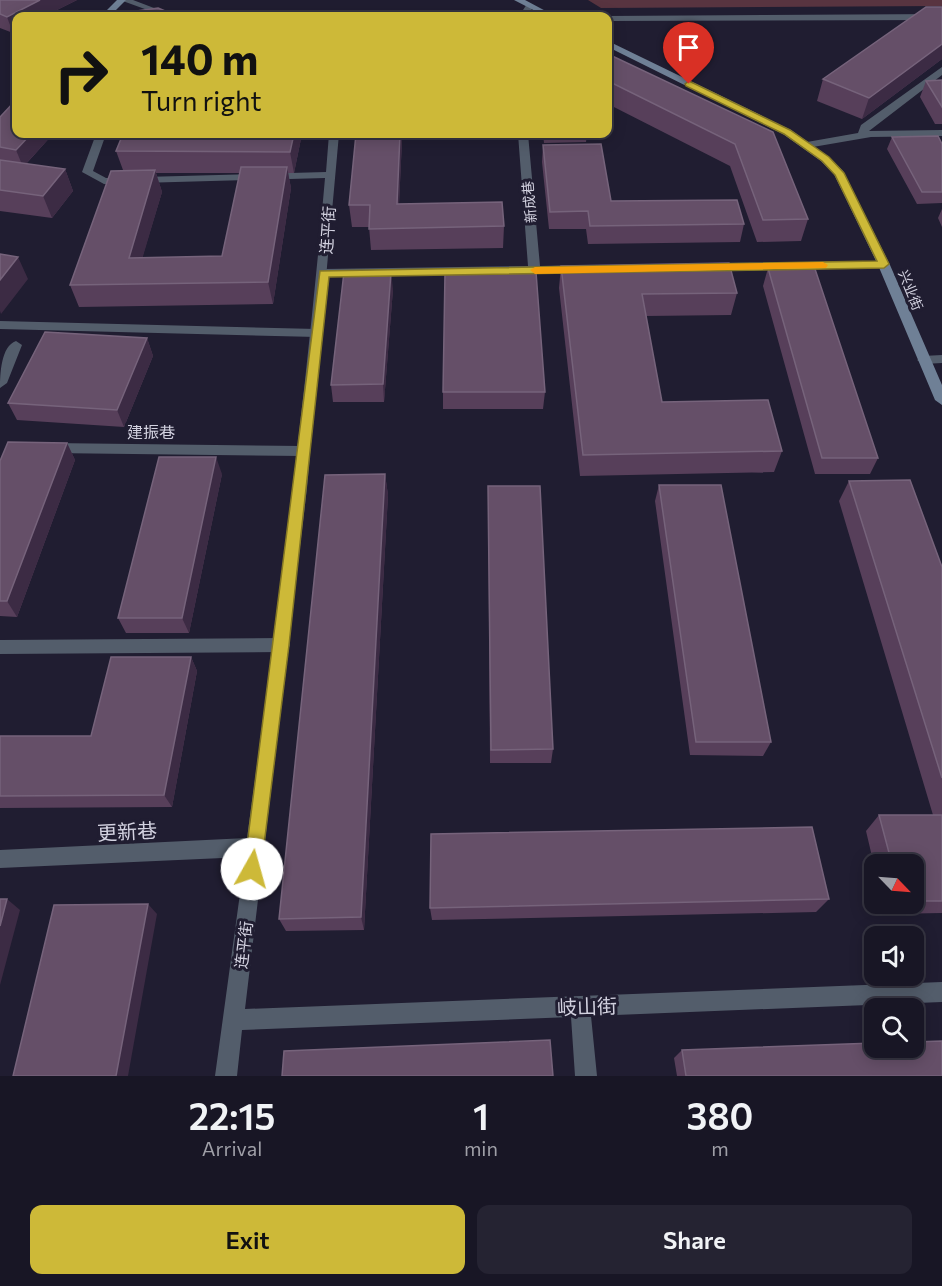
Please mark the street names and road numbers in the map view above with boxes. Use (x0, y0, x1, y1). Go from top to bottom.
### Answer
street label: 新成巷 (519, 180, 539, 224)
street label: 连平街 (316, 205, 338, 255)
street label: 兴业街 (895, 267, 927, 313)
street label: 建振巷 (127, 422, 175, 441)
street label: 更新巷 (96, 817, 158, 845)
street label: 连平街 (231, 920, 255, 970)
street label: 岐山街 (557, 993, 617, 1019)

